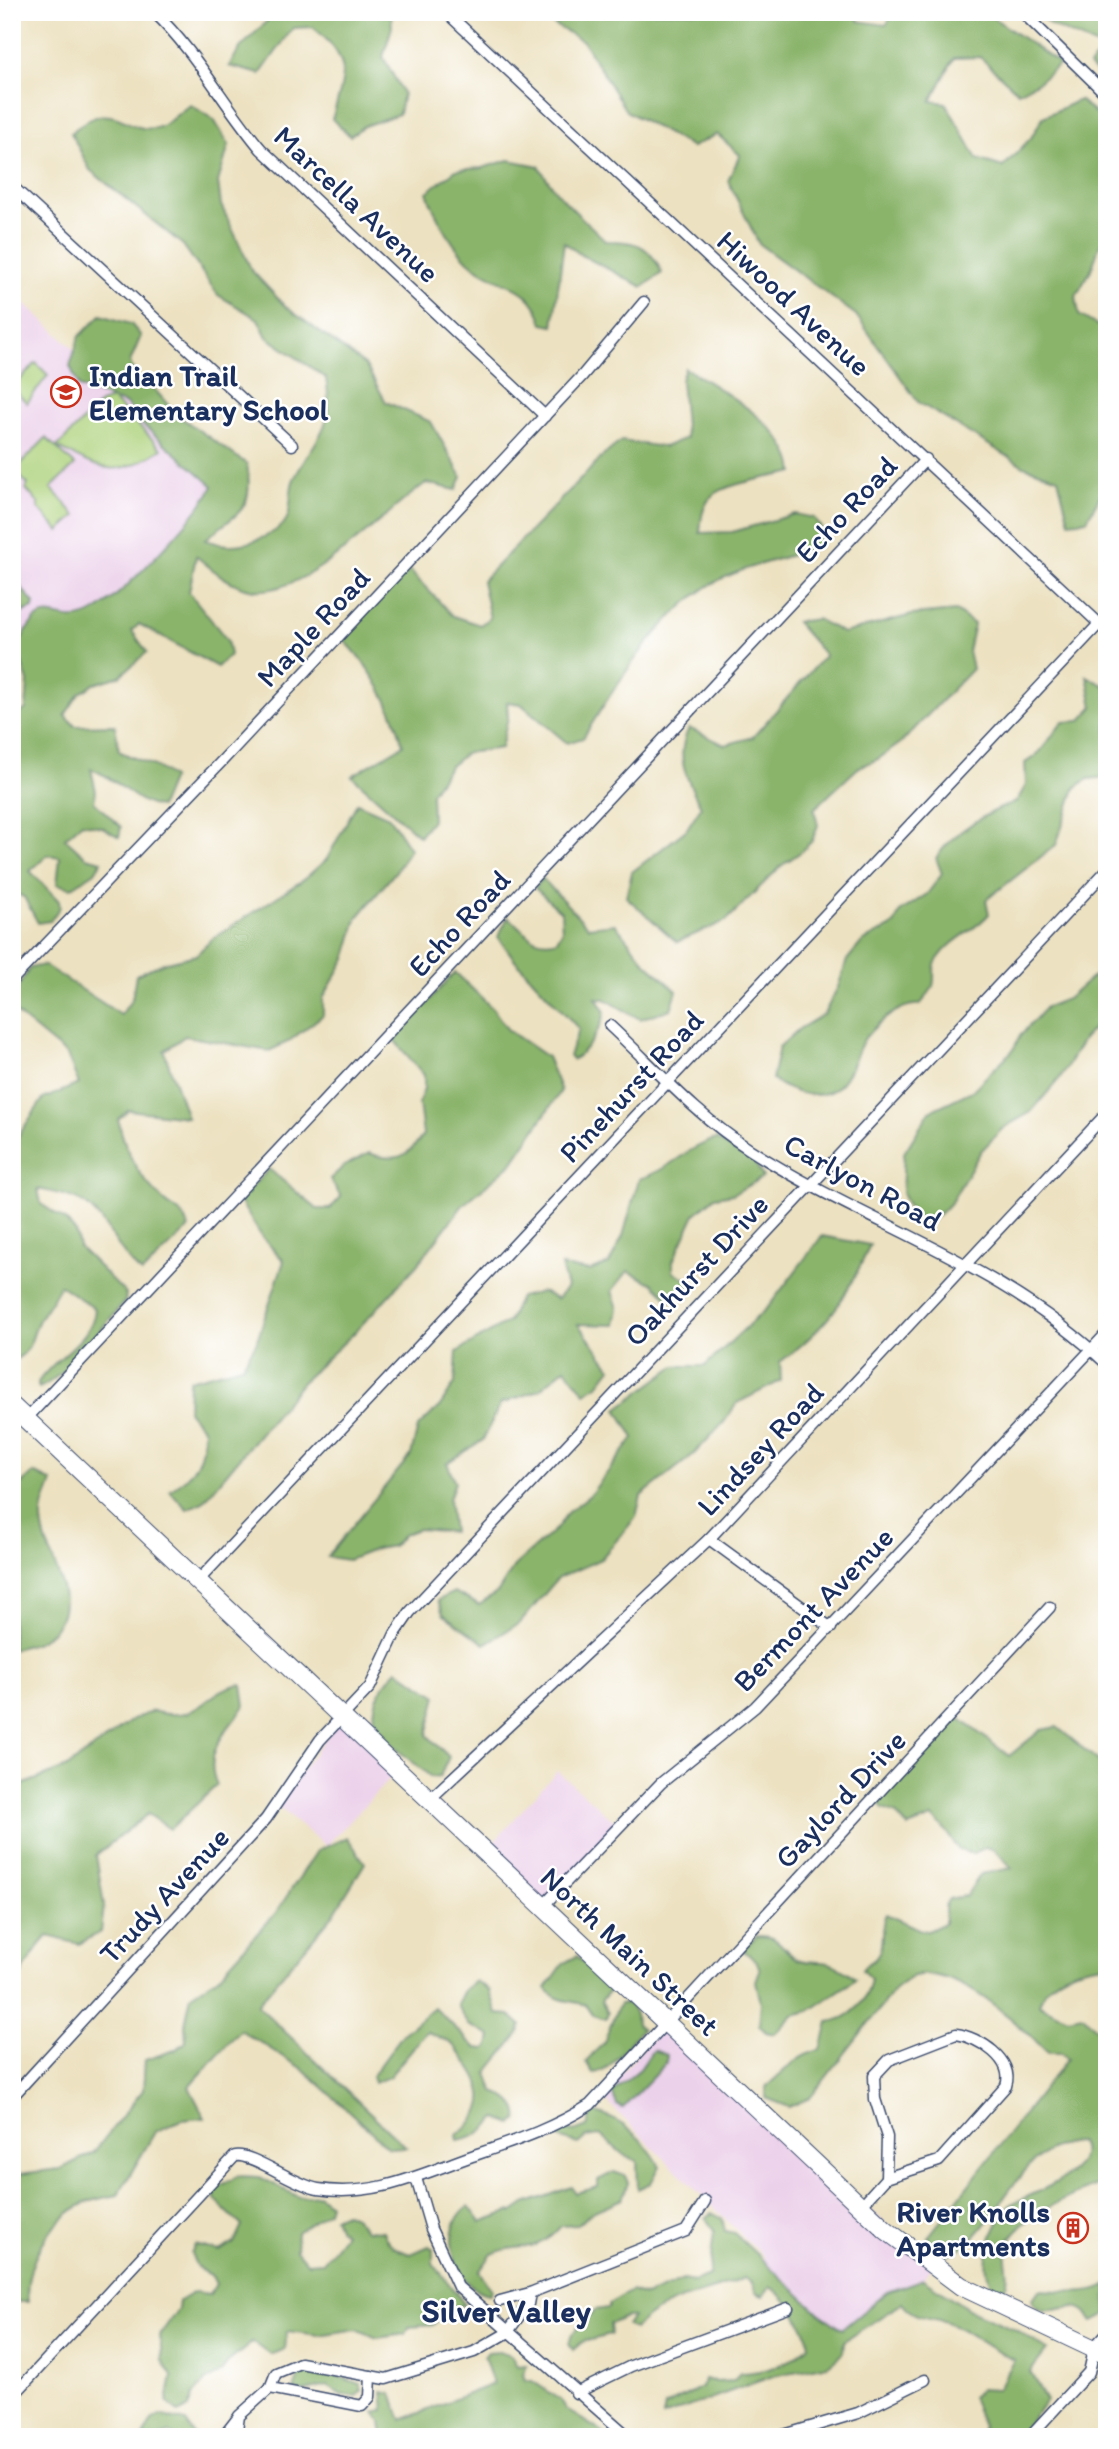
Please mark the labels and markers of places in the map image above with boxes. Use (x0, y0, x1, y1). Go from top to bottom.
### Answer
place label: Indian Trail Elementary School (89, 357, 329, 428)
school or university icon: Indian Trail Elementary School (49, 375, 83, 409)
place label: River Knolls Apartments (896, 2193, 1050, 2264)
building icon: River Knolls Apartments (1056, 2211, 1090, 2245)

